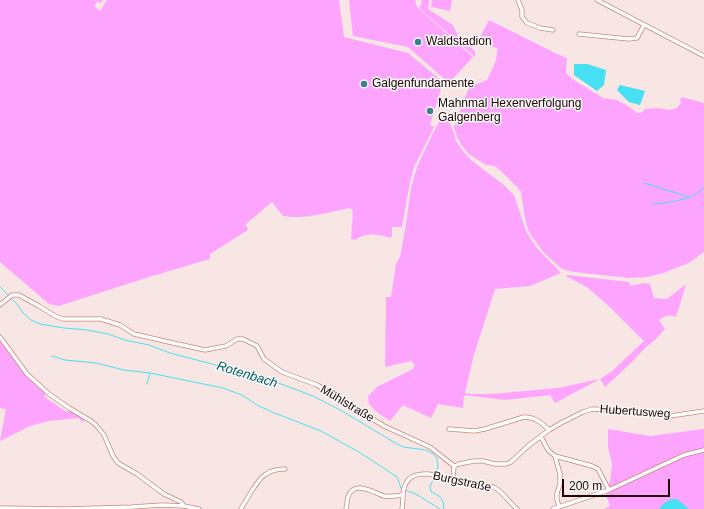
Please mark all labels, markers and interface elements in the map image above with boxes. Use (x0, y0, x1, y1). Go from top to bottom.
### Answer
place label: Waldstadion (426, 35, 492, 49)
marker: Waldstadion (413, 37, 423, 47)
place label: Galgenfundamente (372, 77, 474, 91)
marker: Galgenfundamente (359, 79, 369, 89)
place label: Mahnmal Hexenverfolgung Galgenberg (438, 97, 581, 125)
marker: Mahnmal Hexenverfolgung Galgenberg (425, 106, 435, 116)
water label: Rotenbach (215, 358, 279, 392)
street label: Mühlstraße (318, 382, 376, 426)
street label: Hubertusweg (599, 402, 671, 422)
street label: Burgstraße (431, 469, 493, 495)
scale bar (564, 471, 672, 497)
text: 200 m (569, 479, 602, 493)

